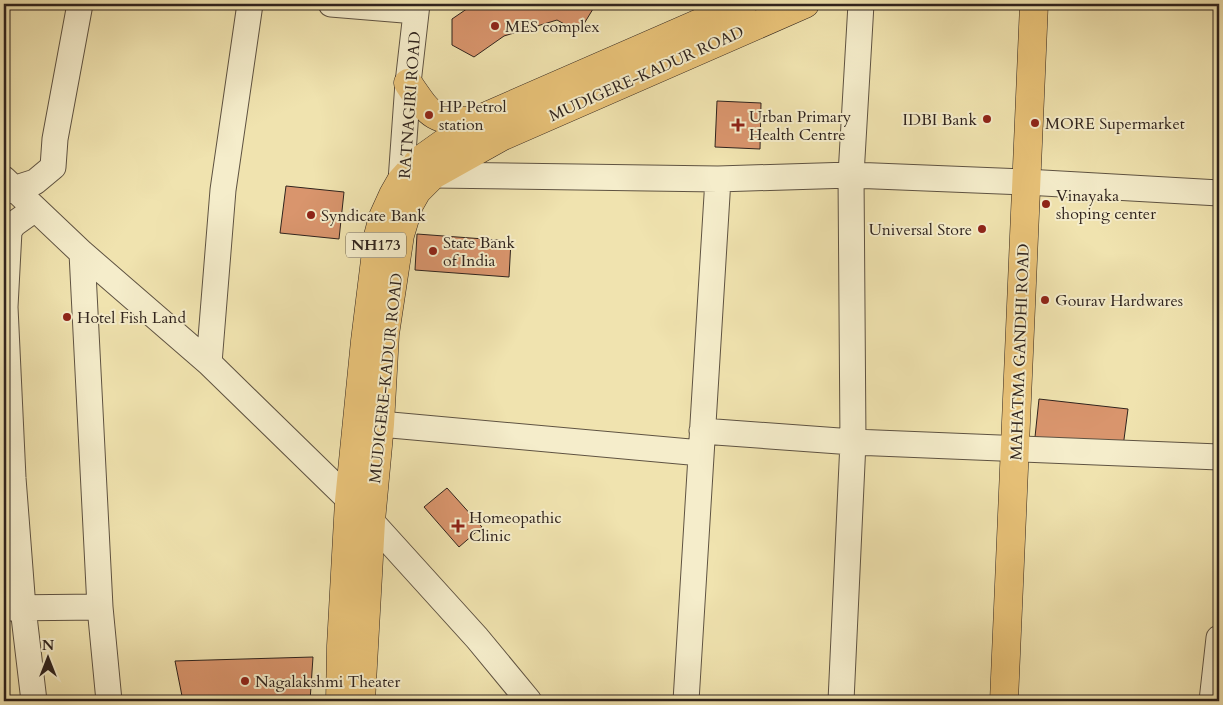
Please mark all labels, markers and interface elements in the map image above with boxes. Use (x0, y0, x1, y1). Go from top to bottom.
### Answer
place label: MES complex (505, 16, 600, 38)
marker: MES complex (489, 20, 501, 32)
street label: MUDIGERE-KADUR ROAD (545, 21, 747, 127)
street label: RATNAGIRI ROAD (394, 31, 426, 179)
place label: HP Petrol station (439, 96, 506, 136)
place label: Urban Primary Health Centre (749, 106, 852, 146)
marker: HP Petrol station (423, 109, 435, 121)
place label: IDBI Bank (902, 109, 977, 131)
marker: IDBI Bank (981, 113, 993, 125)
place label: MORE Supermarket (1045, 113, 1185, 135)
marker: MORE Supermarket (1029, 117, 1041, 129)
marker: Urban Primary Health Centre (731, 118, 745, 132)
place label: Vinayaka shoping center (1056, 185, 1156, 225)
marker: Vinayaka shoping center (1040, 198, 1052, 210)
place label: Syndicate Bank (321, 205, 426, 227)
marker: Syndicate Bank (305, 209, 317, 221)
place label: Universal Store (869, 219, 972, 241)
marker: Universal Store (976, 223, 988, 235)
road number: NH173 (346, 232, 406, 258)
place label: State Bank of India (443, 232, 515, 272)
street label: MAHATMA GANDHI ROAD (1005, 243, 1035, 461)
marker: State Bank of India (427, 245, 439, 257)
street label: MUDIGERE-KADUR ROAD (364, 272, 408, 484)
place label: Gourav Hardwares (1055, 290, 1183, 312)
marker: Gourav Hardwares (1039, 294, 1051, 306)
place label: Hotel Fish Land (77, 307, 186, 329)
marker: Hotel Fish Land (61, 311, 73, 323)
place label: Homeopathic Clinic (469, 507, 562, 547)
marker: Homeopathic Clinic (451, 519, 465, 533)
north arrow (22, 632, 72, 682)
text: N (42, 636, 54, 655)
place label: Nagalakshmi Theater (255, 671, 400, 693)
marker: Nagalakshmi Theater (239, 675, 251, 687)

